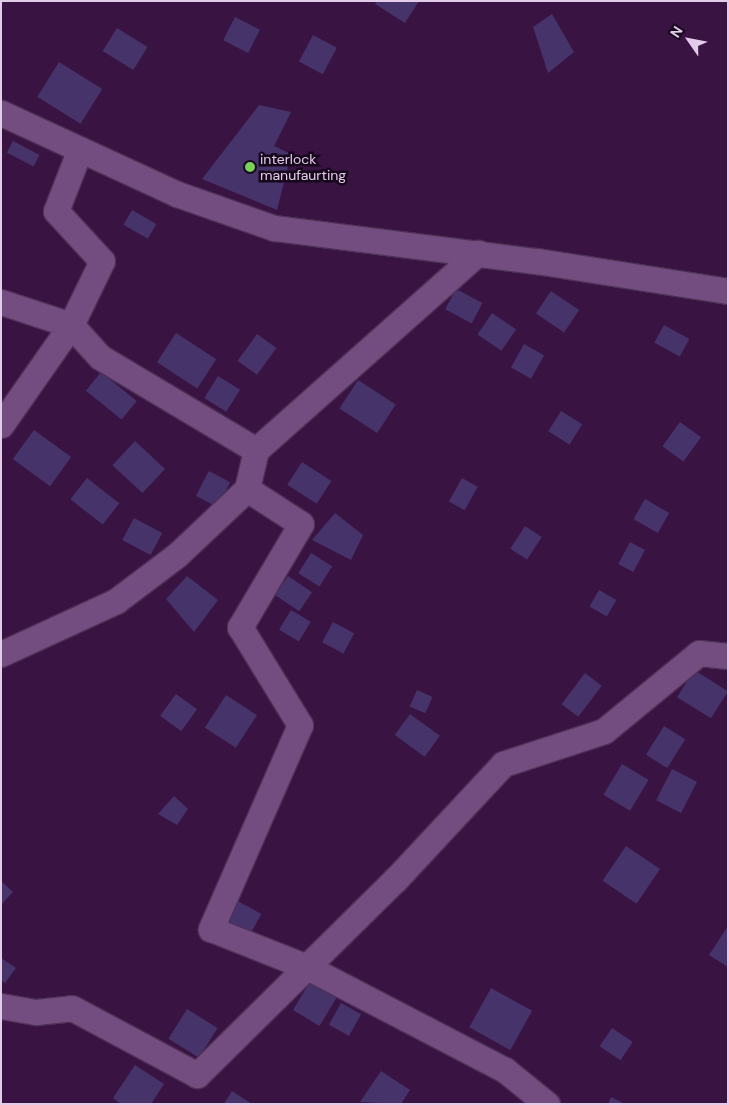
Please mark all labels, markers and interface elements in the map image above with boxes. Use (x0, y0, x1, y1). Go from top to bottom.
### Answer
north arrow (664, 15, 714, 65)
text: N (666, 23, 687, 41)
place label: interlock manufaurting (260, 151, 346, 184)
marker: interlock manufaurting (244, 161, 256, 173)

